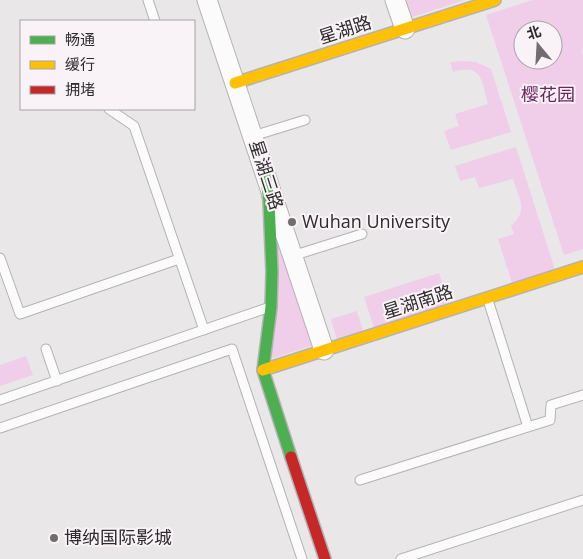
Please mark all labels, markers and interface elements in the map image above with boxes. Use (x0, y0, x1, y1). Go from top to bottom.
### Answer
street label: 星湖路 (315, 9, 374, 49)
legend (20, 20, 195, 110)
north arrow (513, 20, 563, 70)
text: 北 (524, 21, 543, 43)
text: 畅通 (65, 29, 95, 49)
text: 缓行 (65, 54, 95, 74)
text: 拥堵 (65, 79, 95, 99)
park label: 樱花园 (521, 82, 575, 106)
street label: 星湖三路 (244, 137, 289, 213)
place label: Wuhan University (302, 209, 451, 233)
marker: Wuhan University (286, 216, 298, 228)
street label: 星湖南路 (380, 279, 456, 324)
place label: 博纳国际影城 (64, 525, 172, 549)
marker: 博纳国际影城 (48, 532, 60, 544)

